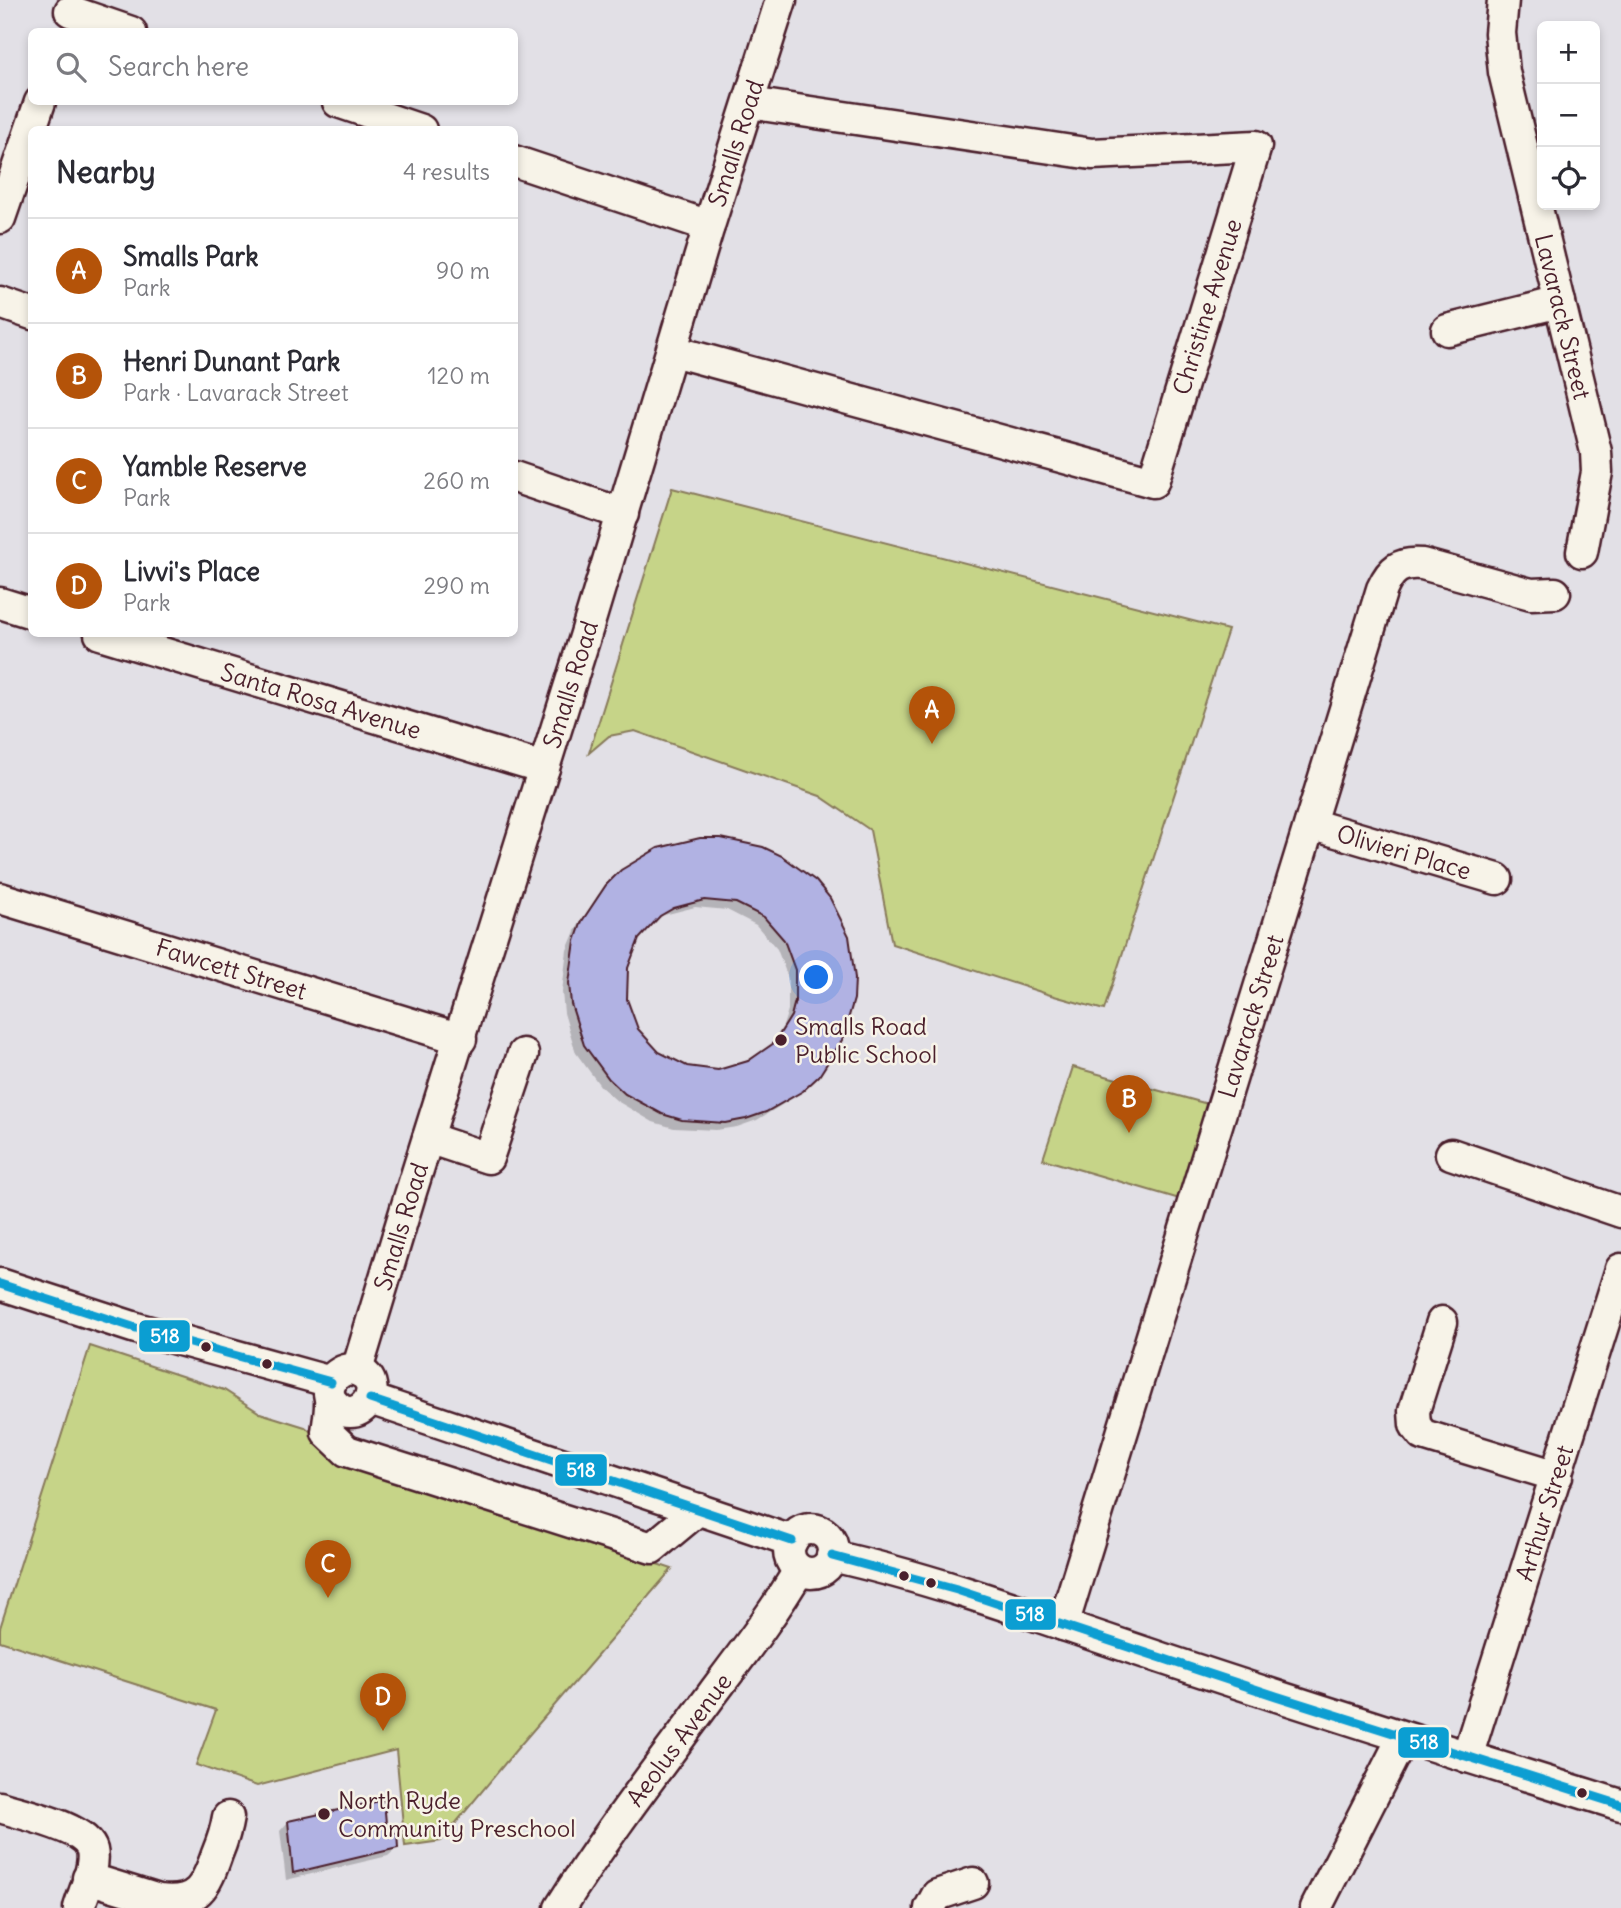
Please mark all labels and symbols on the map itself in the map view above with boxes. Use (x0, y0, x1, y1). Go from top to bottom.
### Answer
street label: Smalls Road (701, 76, 770, 210)
street label: Christine Avenue (1166, 215, 1248, 398)
street label: Lavarack Street (1529, 231, 1598, 402)
street label: Smalls Road (536, 617, 604, 752)
street label: Santa Rosa Avenue (217, 656, 425, 745)
pin: A (909, 686, 955, 744)
street label: Olivieri Place (1333, 818, 1475, 886)
street label: Lavarack Street (1211, 931, 1290, 1101)
street label: Fawcett Street (153, 932, 310, 1006)
your location (799, 960, 833, 994)
place label: Smalls Road Public School (795, 1011, 937, 1069)
marker: Smalls Road Public School (773, 1032, 789, 1048)
pin: B (1106, 1075, 1152, 1133)
street label: Smalls Road (367, 1159, 434, 1294)
line badge: 518 (138, 1319, 191, 1353)
text: 518 (150, 1324, 180, 1348)
unlabelled marker (199, 1340, 213, 1354)
unlabelled marker (260, 1357, 274, 1371)
street label: Arthur Street (1509, 1441, 1580, 1584)
line badge: 518 (554, 1453, 608, 1487)
text: 518 (566, 1458, 596, 1482)
pin: C (305, 1540, 351, 1598)
unlabelled marker (897, 1569, 911, 1583)
unlabelled marker (924, 1576, 938, 1590)
line badge: 518 (1004, 1598, 1057, 1631)
text: 518 (1015, 1602, 1045, 1626)
street label: Aeolus Avenue (619, 1667, 738, 1812)
pin: D (360, 1673, 406, 1731)
line badge: 518 (1397, 1726, 1450, 1759)
text: 518 (1409, 1730, 1439, 1754)
place label: North Ryde Community Preschool (338, 1785, 576, 1843)
unlabelled marker (1575, 1786, 1589, 1800)
marker: North Ryde Community Preschool (316, 1806, 332, 1822)

